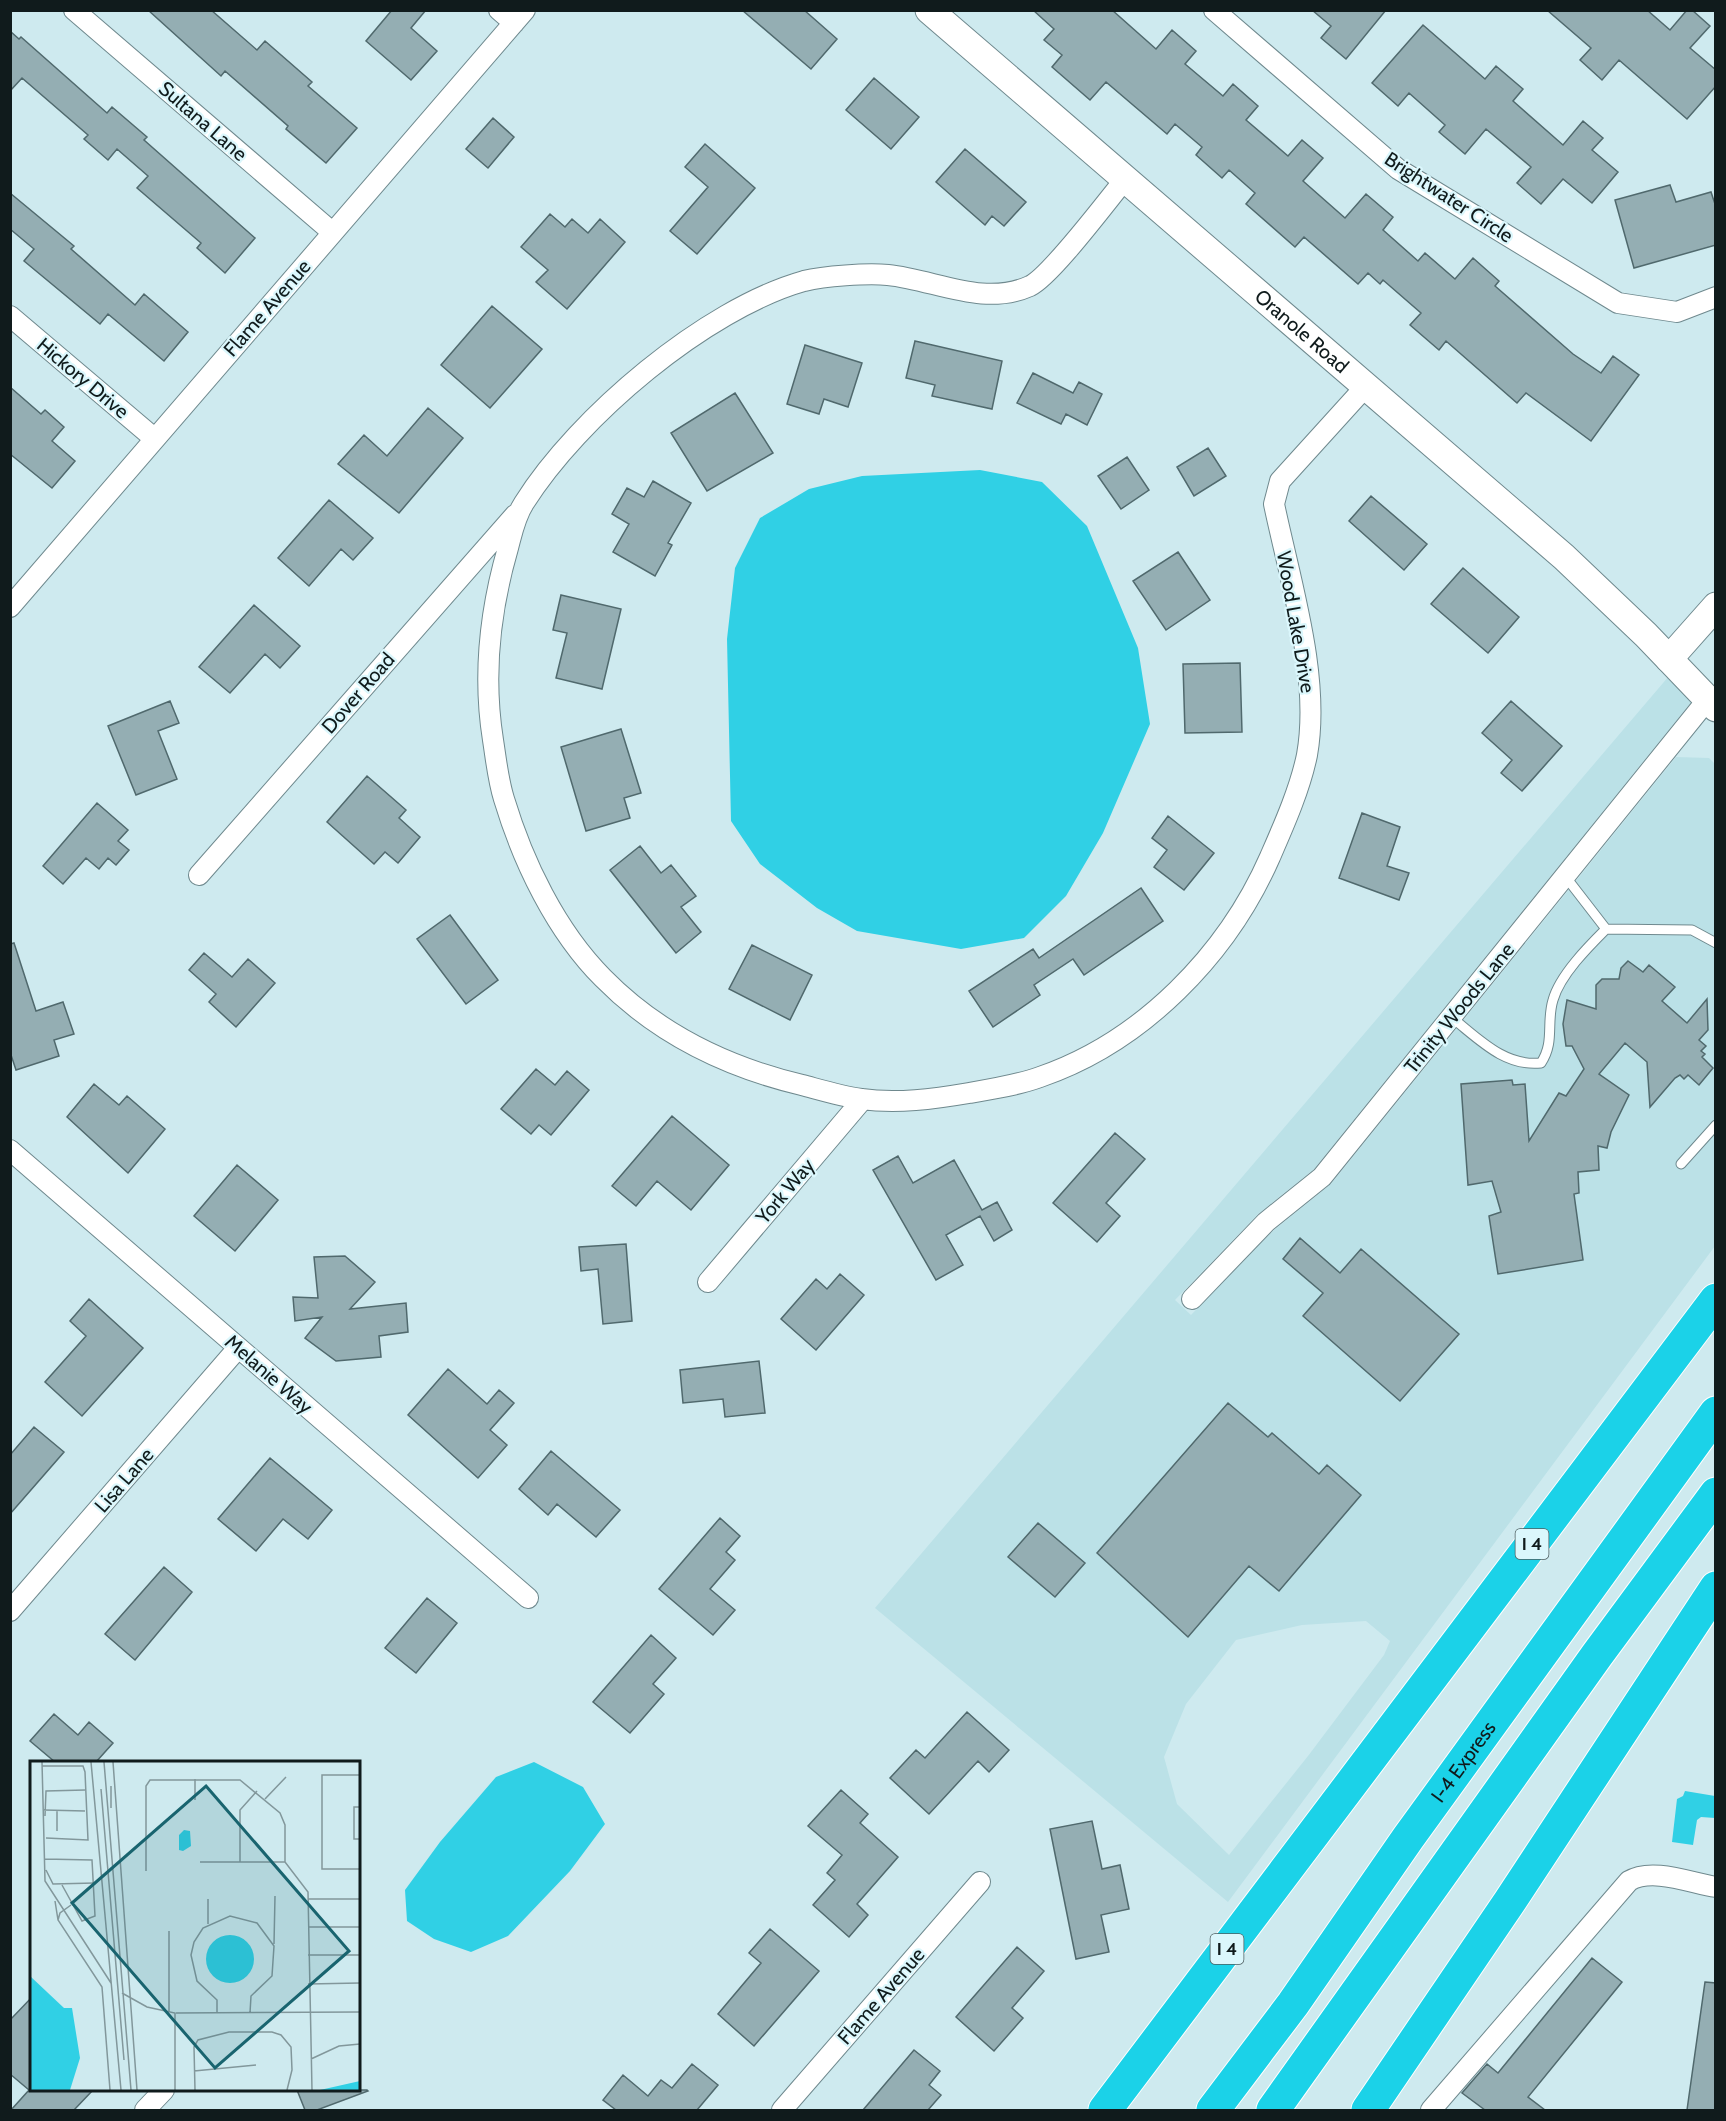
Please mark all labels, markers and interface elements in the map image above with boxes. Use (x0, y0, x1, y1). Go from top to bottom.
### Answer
street label: Sultana Lane (154, 76, 252, 166)
street label: Brightwater Circle (1380, 147, 1518, 247)
street label: Flame Avenue (218, 255, 316, 361)
street label: Oranole Road (1250, 284, 1354, 378)
street label: Hickory Drive (32, 333, 134, 423)
street label: Wood Lake Drive (1272, 549, 1320, 695)
street label: Dover Road (316, 648, 400, 738)
street label: Trinity Woods Lane (1399, 938, 1519, 1078)
street label: York Way (750, 1153, 819, 1229)
street label: Melanie Way (220, 1329, 318, 1419)
street label: Lisa Lane (89, 1443, 159, 1517)
road number: I 4 (1516, 1529, 1549, 1559)
street label: I-4 Express (1426, 1716, 1501, 1807)
inset map (30, 1761, 360, 2091)
road number: I 4 (1210, 1934, 1244, 1964)
street label: Flame Avenue (832, 1943, 930, 2049)

